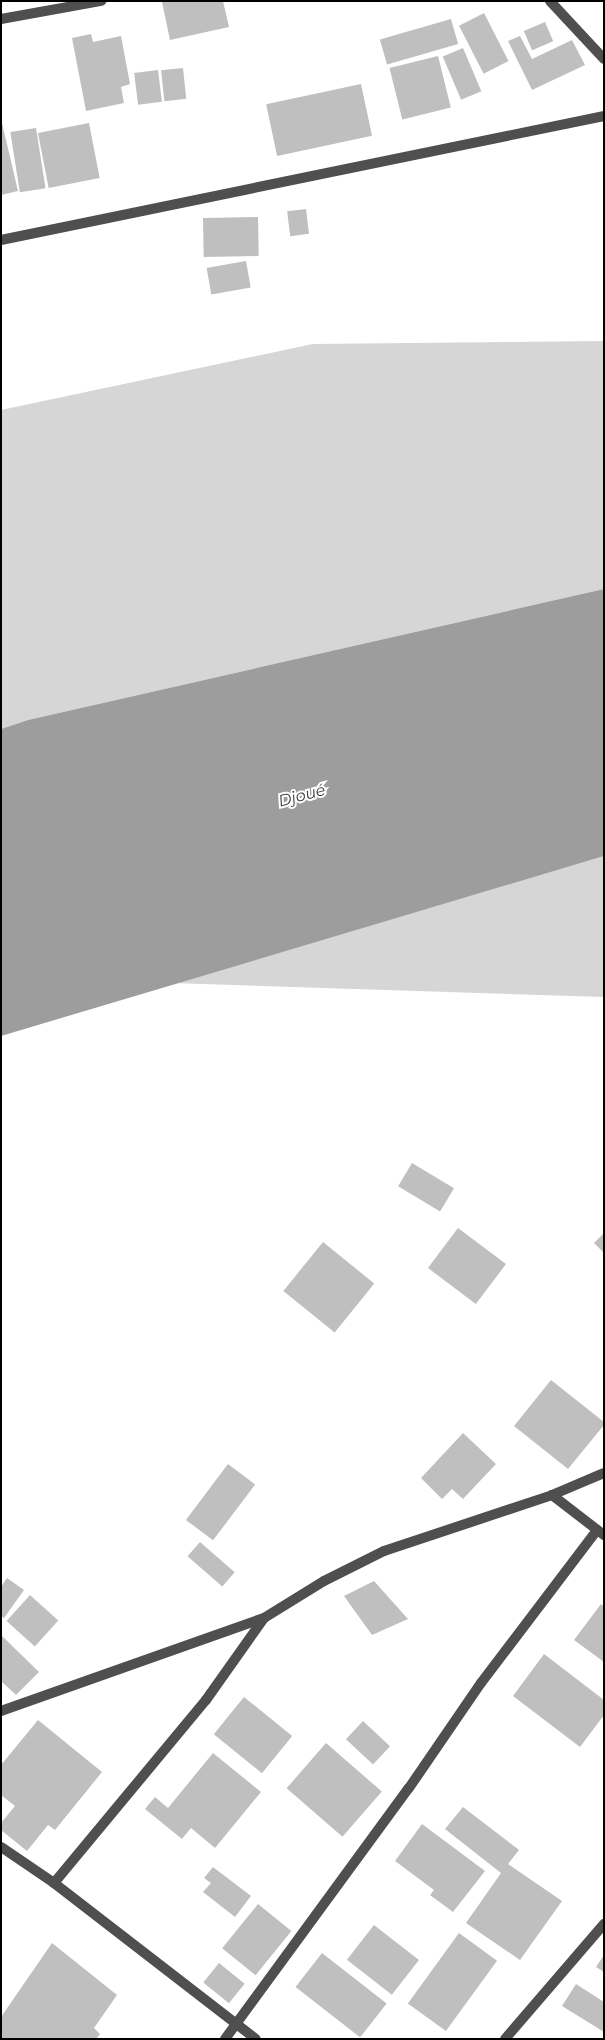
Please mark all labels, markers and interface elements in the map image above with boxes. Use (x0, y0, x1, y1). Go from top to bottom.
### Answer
water label: Djoué (276, 781, 328, 811)

